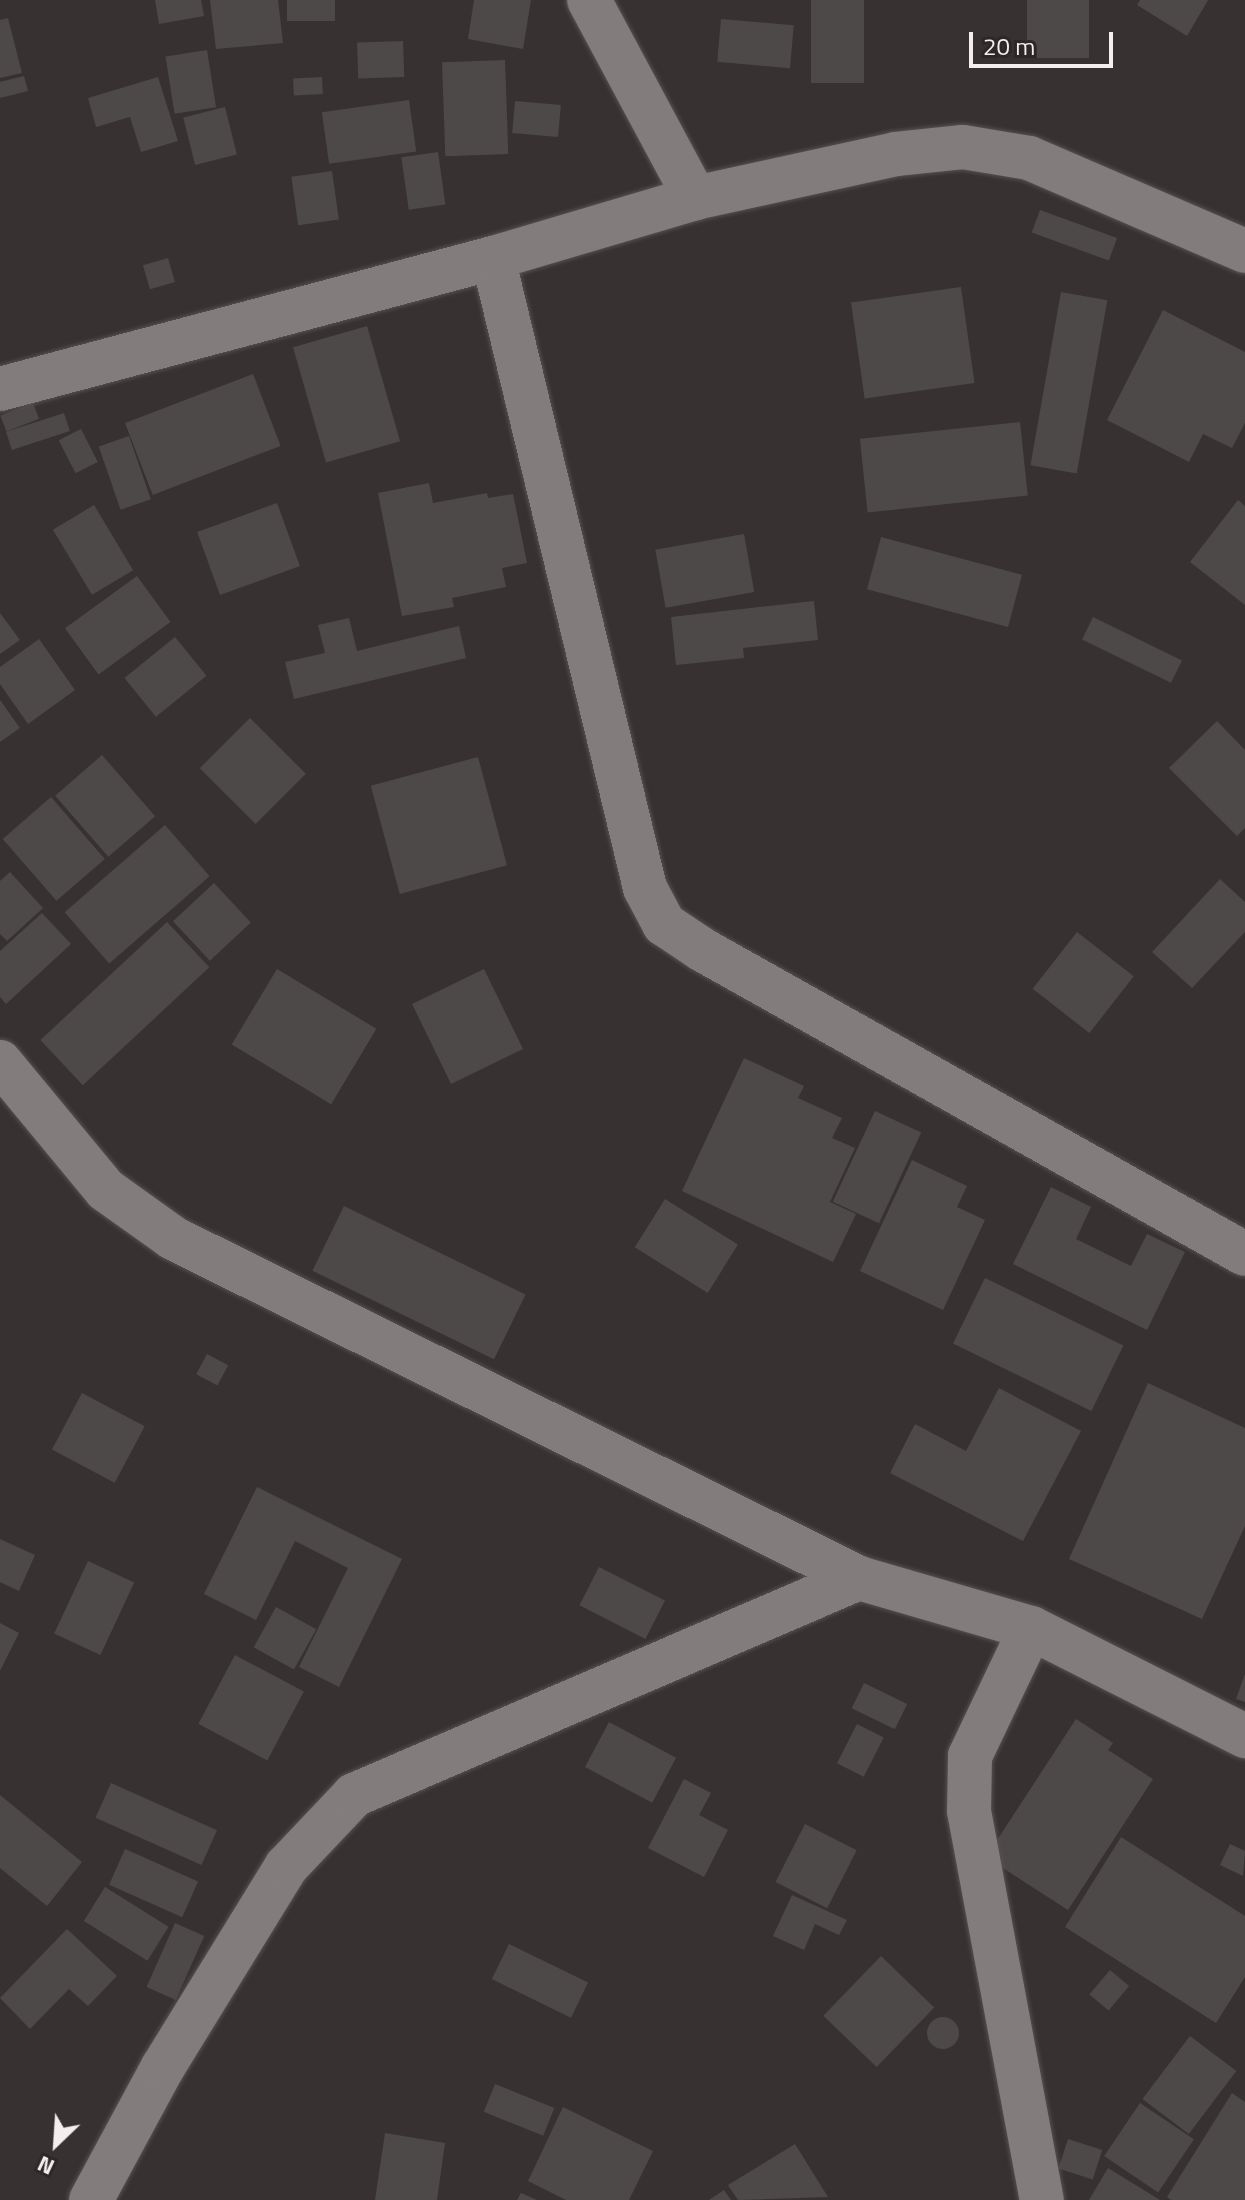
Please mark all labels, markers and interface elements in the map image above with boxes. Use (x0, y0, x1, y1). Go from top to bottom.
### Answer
scale bar (973, 16, 1117, 66)
text: 20 m (983, 28, 1035, 64)
north arrow (16, 2104, 96, 2184)
text: N (32, 2147, 60, 2184)

